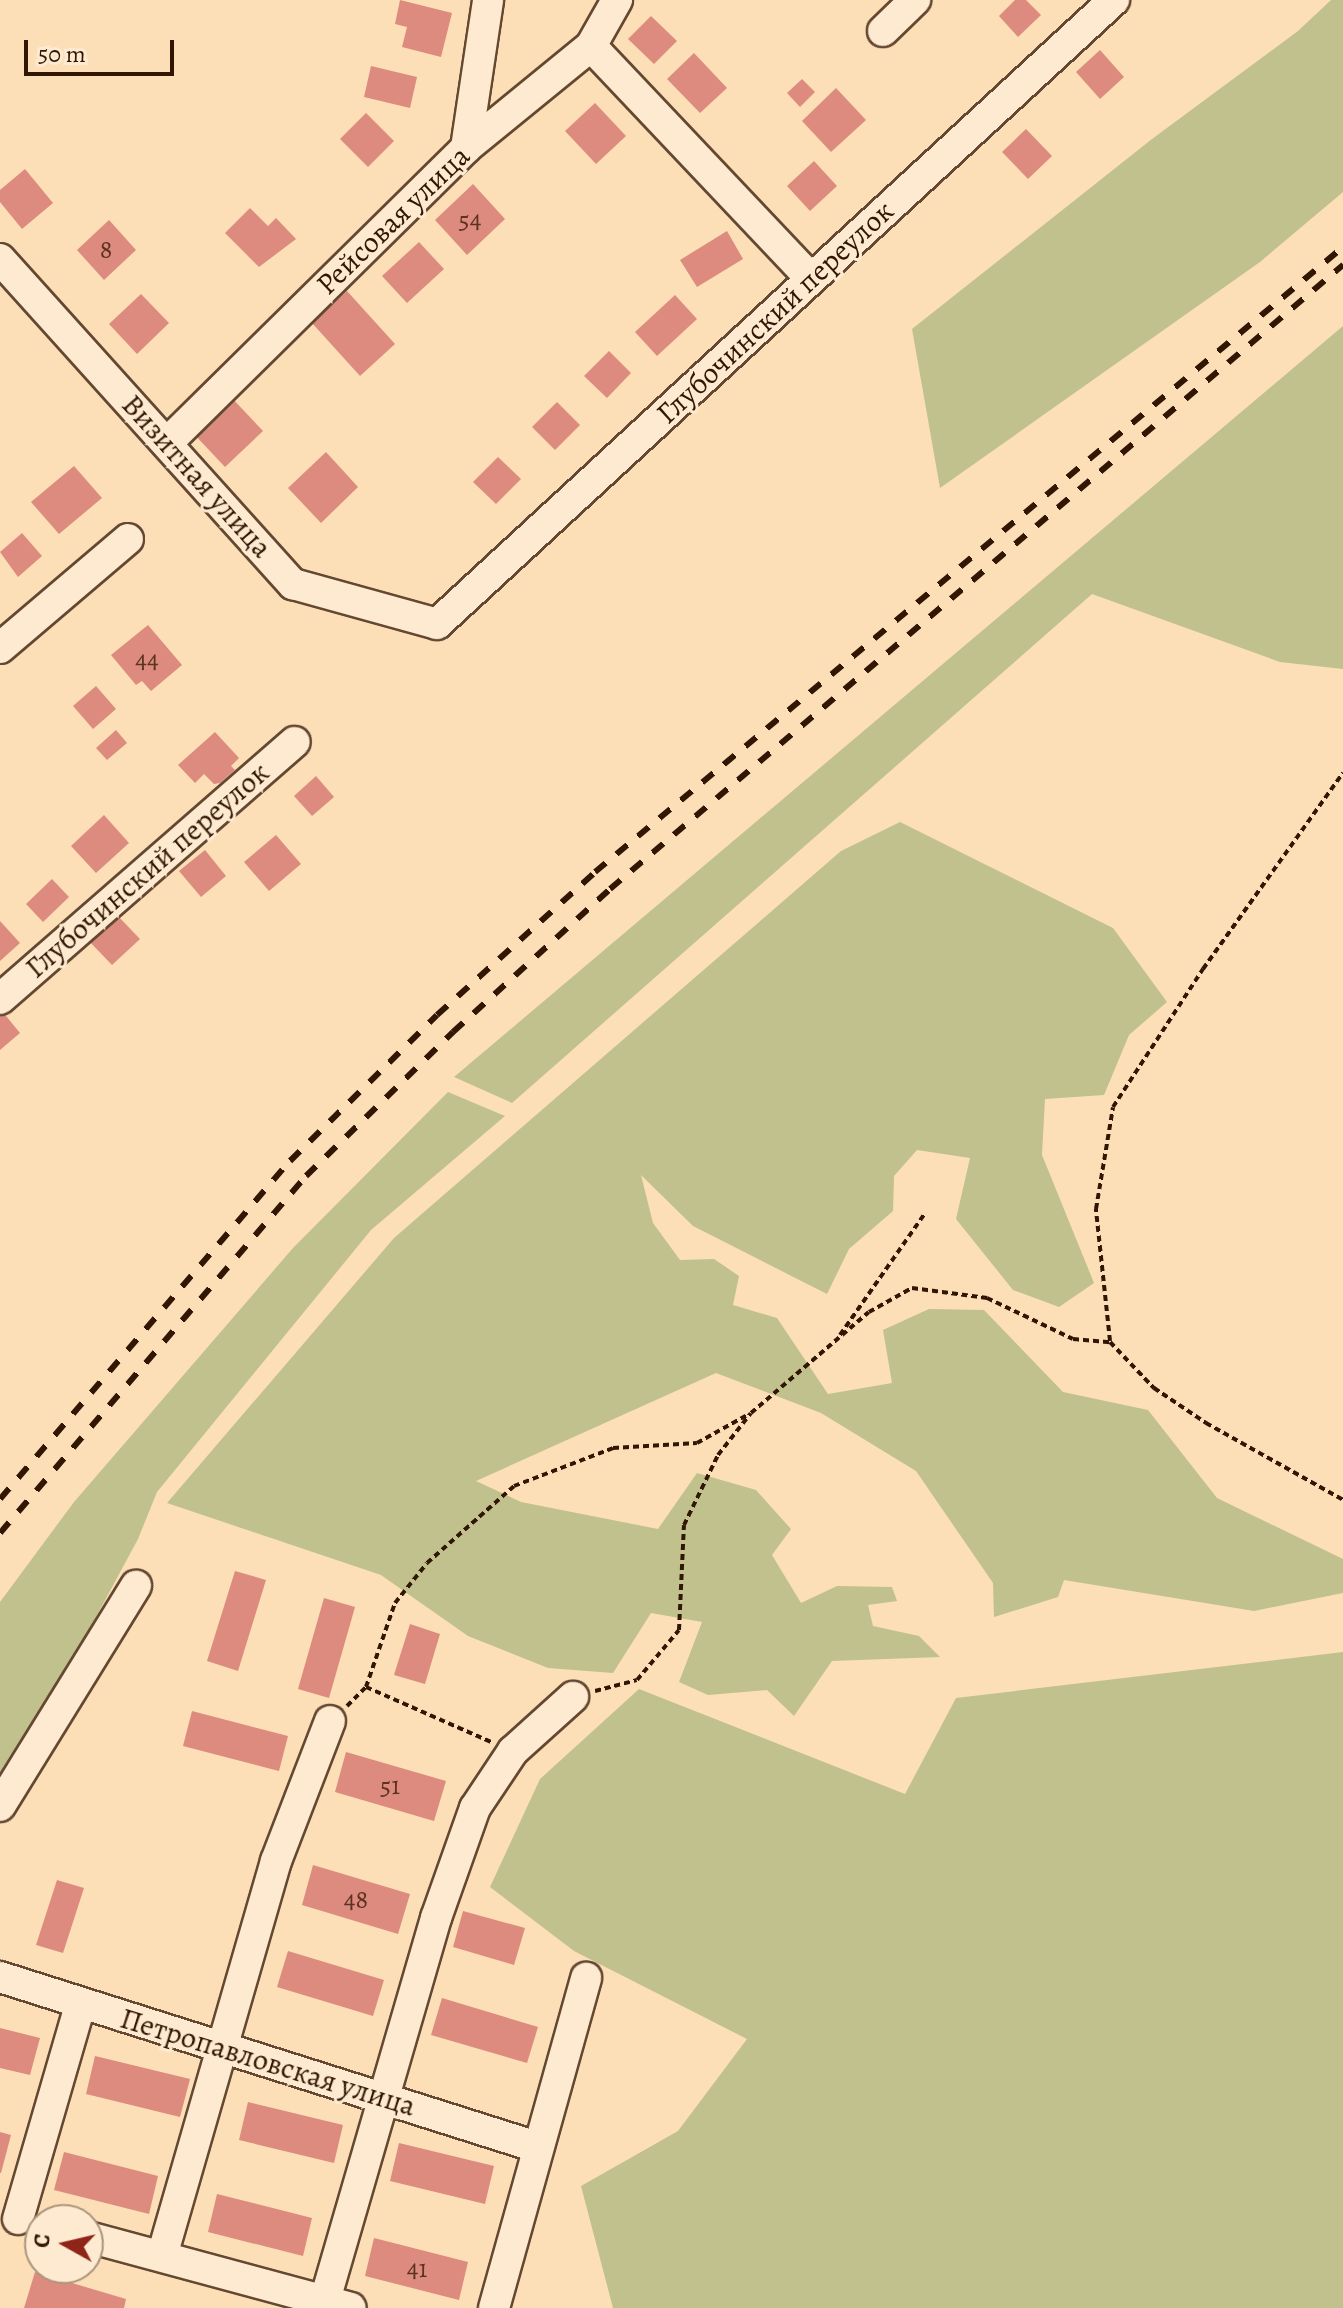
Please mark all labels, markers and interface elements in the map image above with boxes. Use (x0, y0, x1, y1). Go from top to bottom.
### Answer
scale bar (28, 24, 178, 74)
text: 50 m (38, 38, 86, 70)
street label: Рейсовая улица (309, 138, 477, 302)
street label: Глубочинский переулок (649, 193, 901, 431)
house number: 54 (459, 204, 481, 236)
house number: 8 (100, 234, 112, 266)
street label: Визитная улица (114, 387, 280, 565)
house number: 44 (135, 644, 159, 676)
street label: Глубочинский переулок (18, 754, 276, 986)
house number: 51 (380, 1770, 400, 1802)
house number: 48 (344, 1884, 368, 1916)
street label: Петропавловская улица (116, 2000, 420, 2124)
north arrow (24, 2204, 104, 2284)
text: С (26, 2232, 58, 2250)
house number: 41 (407, 2253, 427, 2285)

